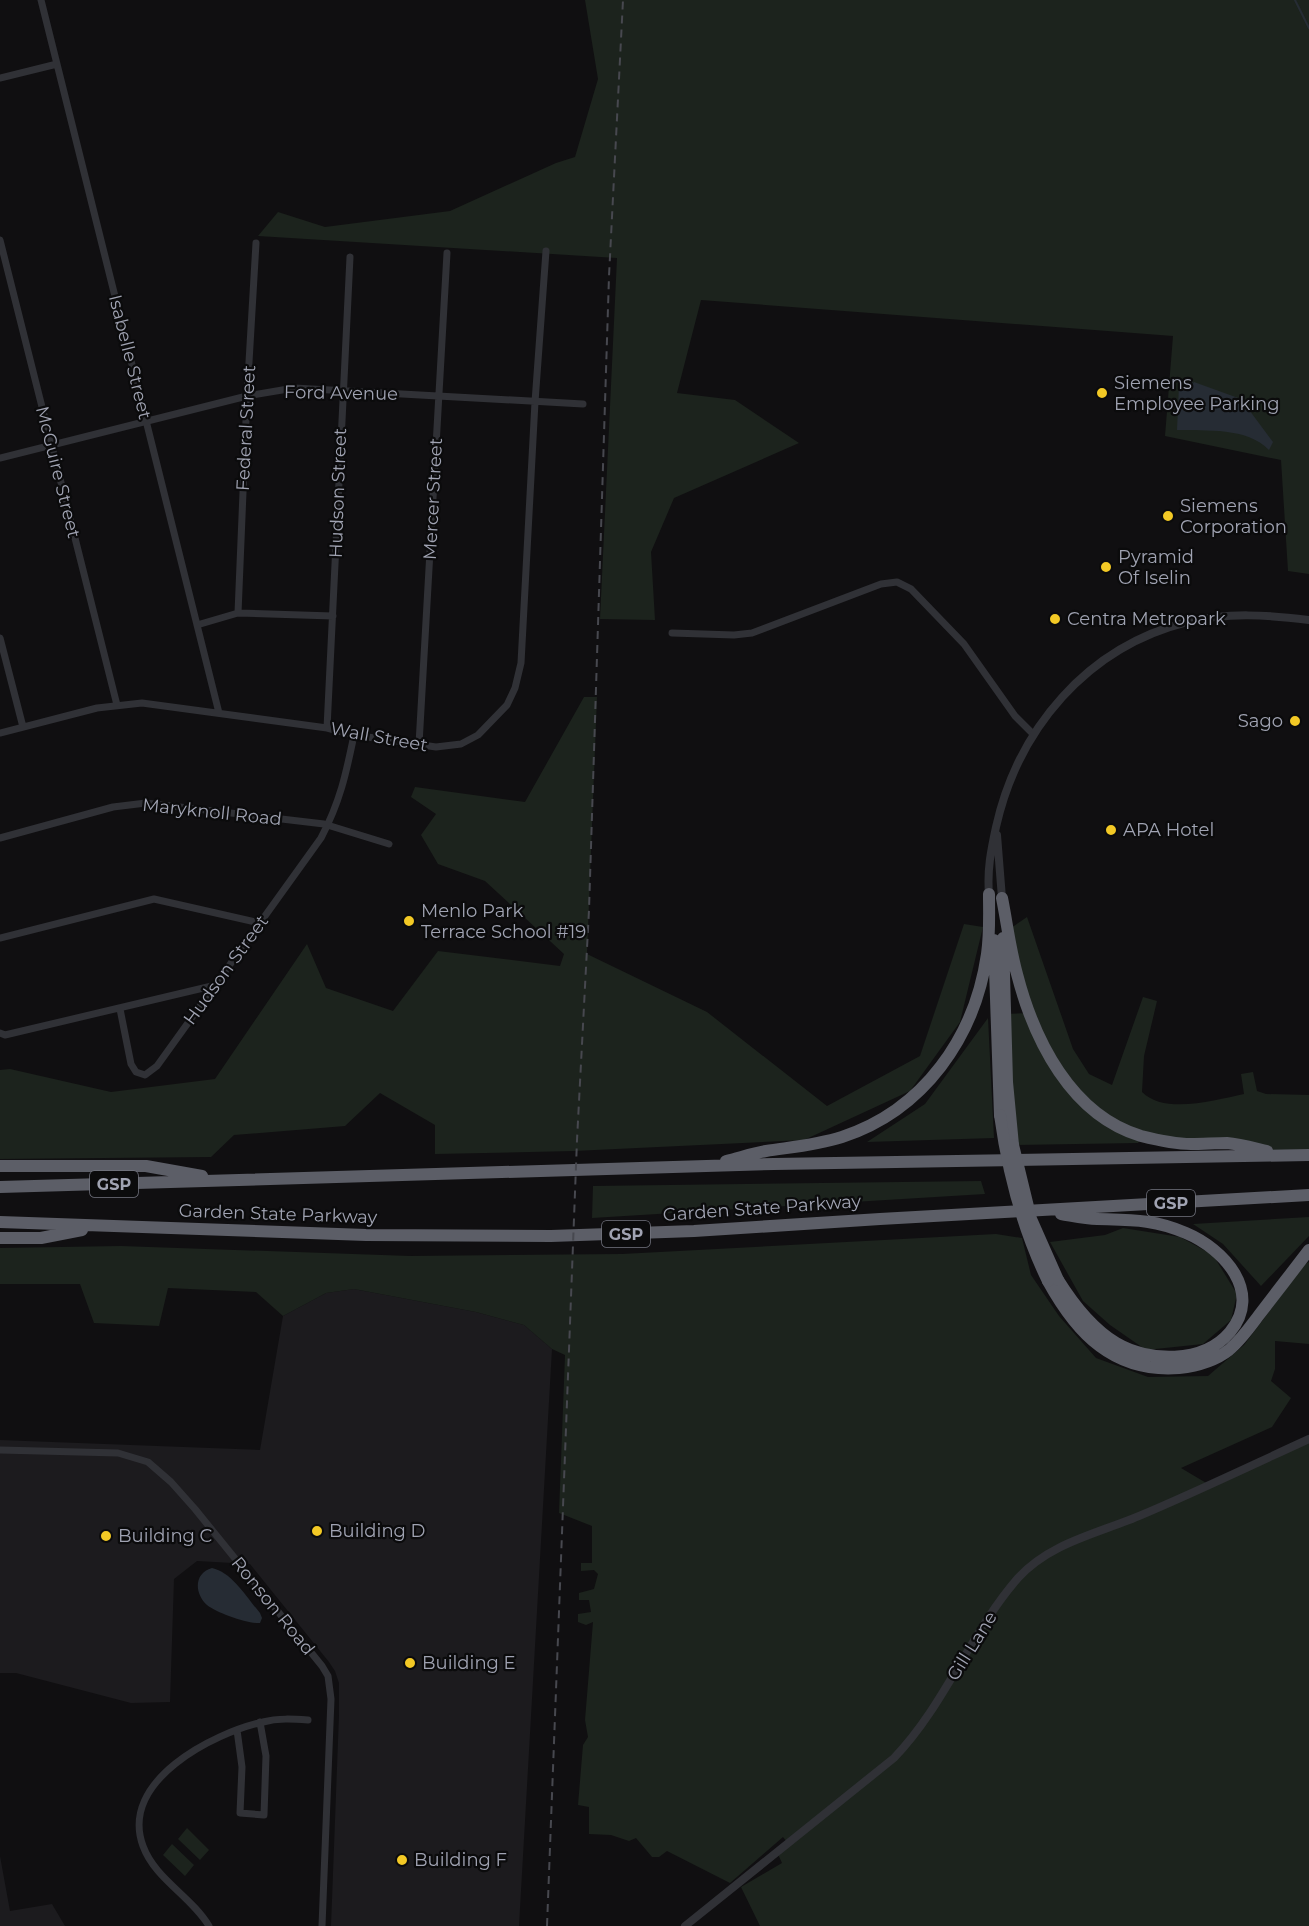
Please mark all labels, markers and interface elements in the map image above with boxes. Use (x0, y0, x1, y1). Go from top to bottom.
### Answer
street label: Isabelle Street (104, 292, 156, 422)
street label: Federal Street (232, 364, 260, 492)
place label: Siemens Employee Parking (1114, 372, 1280, 415)
street label: Ford Avenue (284, 381, 398, 405)
marker: Siemens Employee Parking (1095, 386, 1109, 400)
street label: McGuire Street (31, 404, 85, 540)
street label: Hudson Street (325, 427, 351, 559)
street label: Mercer Street (419, 437, 447, 561)
place label: Siemens Corporation (1180, 495, 1287, 538)
marker: Siemens Corporation (1161, 509, 1175, 523)
place label: Pyramid Of Iselin (1118, 546, 1194, 589)
marker: Pyramid Of Iselin (1099, 560, 1113, 574)
place label: Centra Metropark (1067, 608, 1226, 630)
marker: Centra Metropark (1048, 612, 1062, 626)
place label: Sago (1238, 710, 1283, 732)
marker: Sago (1288, 714, 1302, 728)
street label: Wall Street (329, 718, 429, 756)
street label: Maryknoll Road (141, 794, 283, 830)
place label: APA Hotel (1123, 819, 1214, 841)
marker: APA Hotel (1104, 823, 1118, 837)
place label: Menlo Park Terrace School #19 (421, 900, 586, 943)
street label: Hudson Street (179, 911, 273, 1029)
marker: Menlo Park Terrace School #19 (402, 914, 416, 928)
road number: GSP (90, 1171, 138, 1197)
street label: Garden State Parkway (662, 1190, 862, 1226)
road number: GSP (1147, 1190, 1195, 1216)
street label: Garden State Parkway (178, 1200, 378, 1228)
road number: GSP (602, 1221, 650, 1247)
place label: Building D (329, 1520, 425, 1542)
marker: Building D (310, 1524, 324, 1538)
place label: Building C (118, 1525, 213, 1547)
marker: Building C (99, 1529, 113, 1543)
street label: Ronson Road (227, 1552, 319, 1660)
street label: Gill Lane (942, 1607, 1002, 1685)
place label: Building E (422, 1652, 516, 1674)
marker: Building E (403, 1656, 417, 1670)
place label: Building F (414, 1849, 507, 1871)
marker: Building F (395, 1853, 409, 1867)

